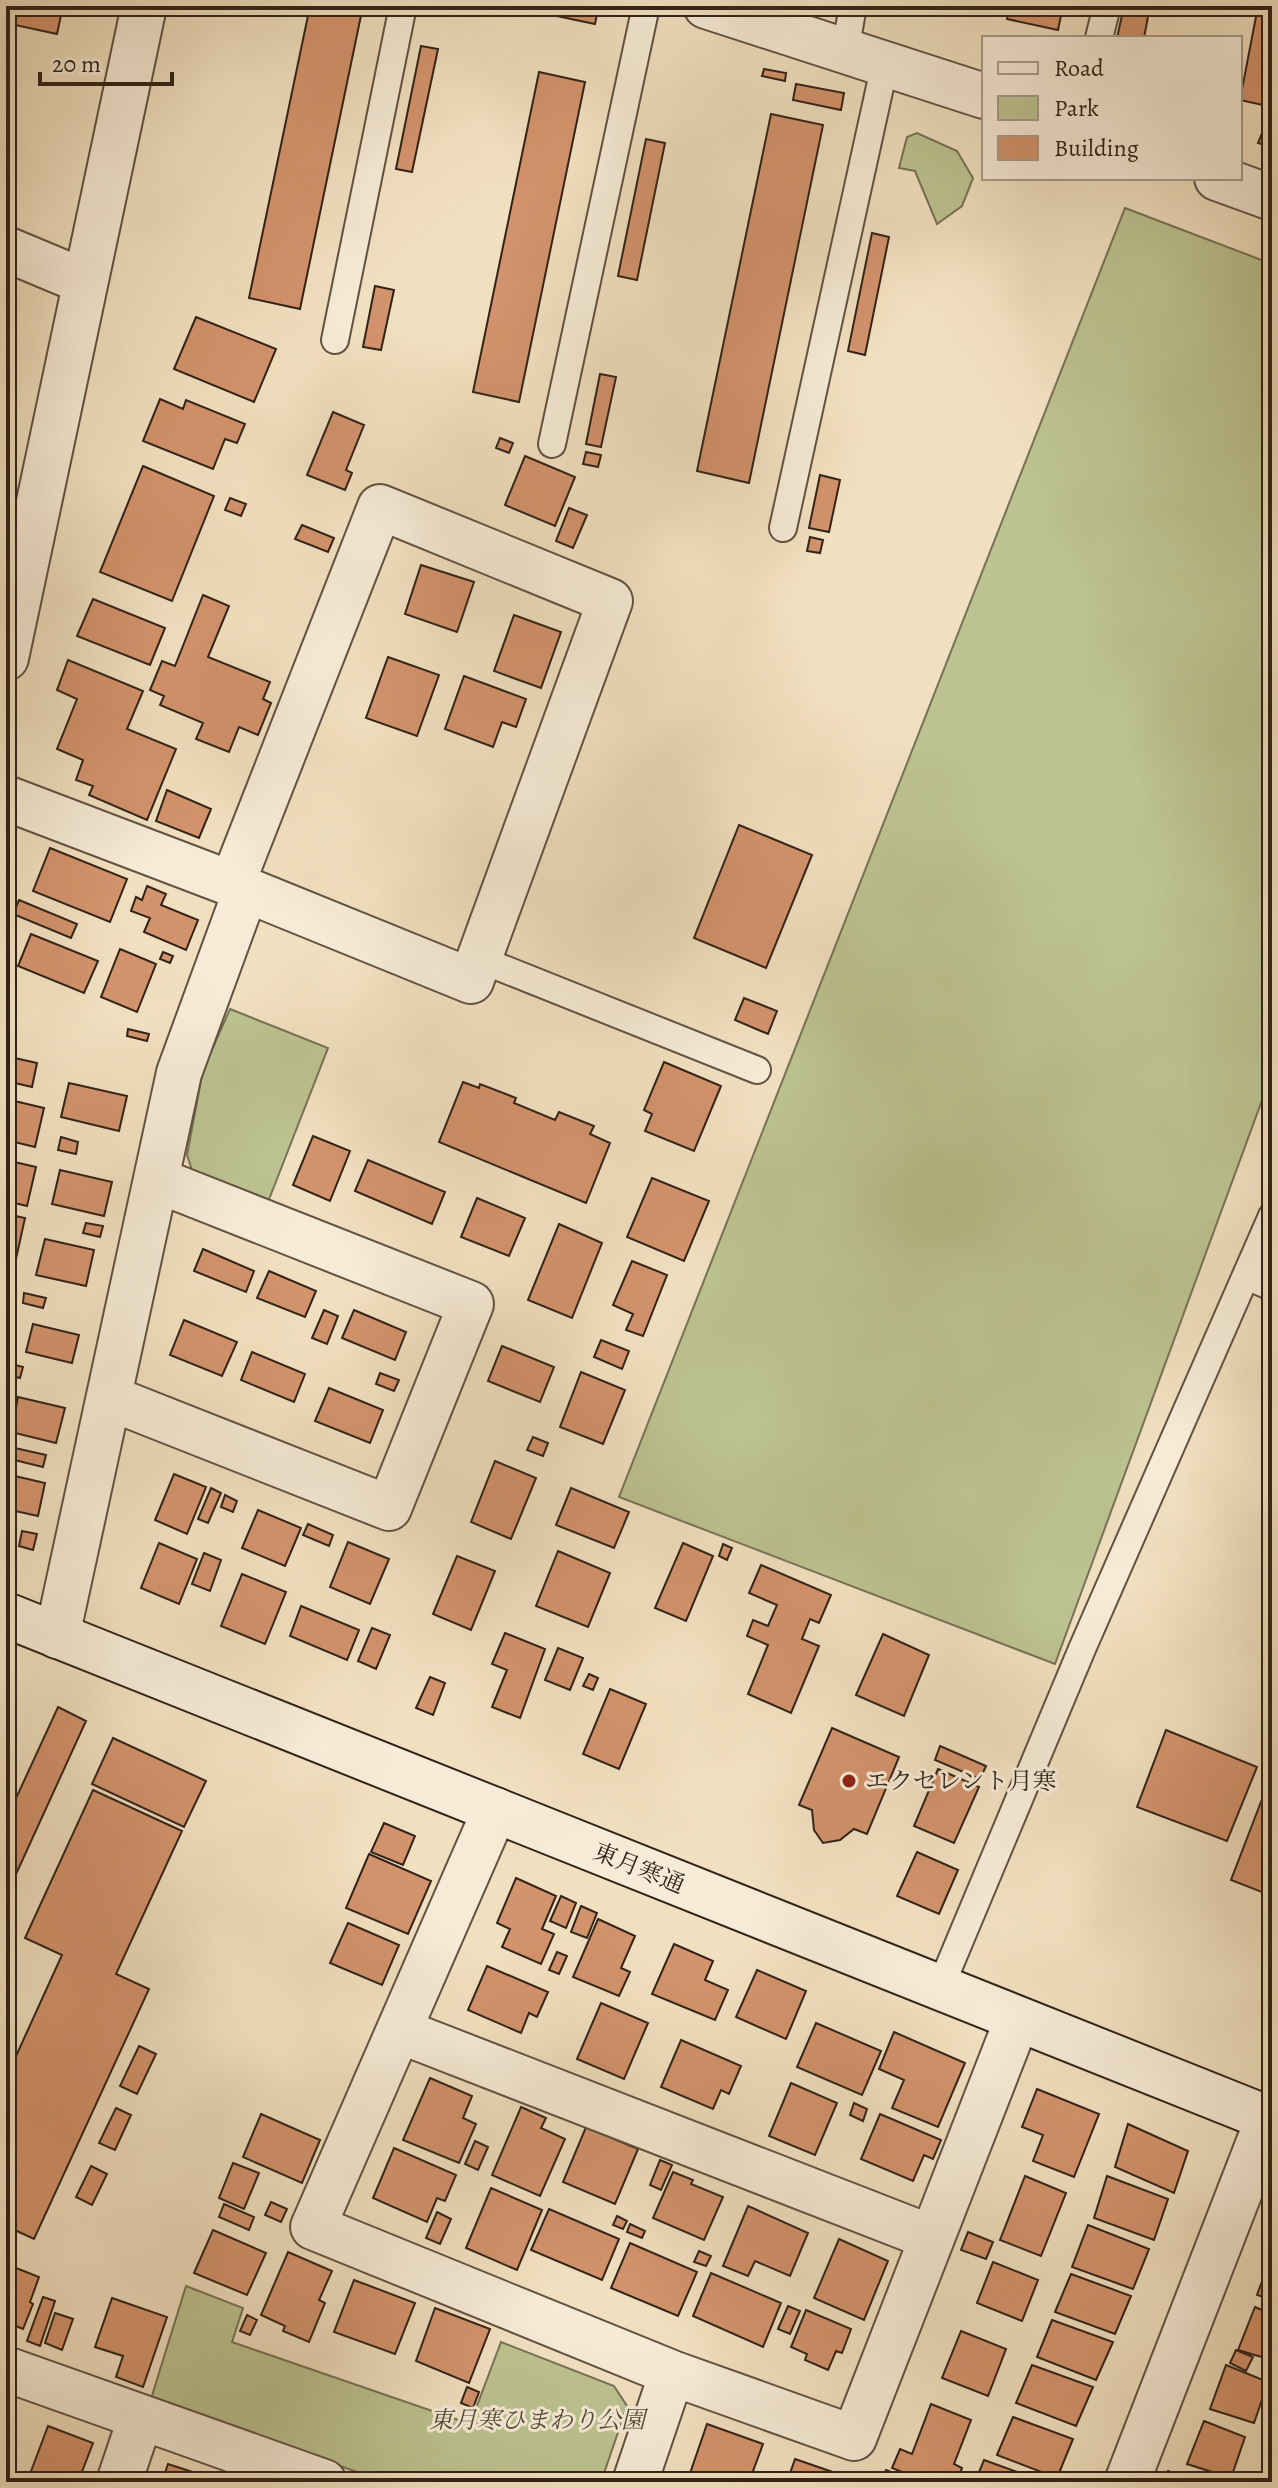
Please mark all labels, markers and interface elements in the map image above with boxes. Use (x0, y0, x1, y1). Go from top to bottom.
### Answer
scale bar (40, 36, 172, 86)
legend (982, 36, 1242, 180)
text: 20 m (52, 48, 101, 80)
text: Road (1054, 52, 1104, 84)
text: Park (1054, 92, 1099, 124)
text: Building (1054, 132, 1139, 164)
place label: エクセレント月寒 (865, 1765, 1056, 1797)
marker: エクセレント月寒 (840, 1772, 858, 1790)
street label: 東月寒通 (589, 1835, 689, 1901)
park label: 東月寒ひまわり公園 (429, 2404, 649, 2436)

